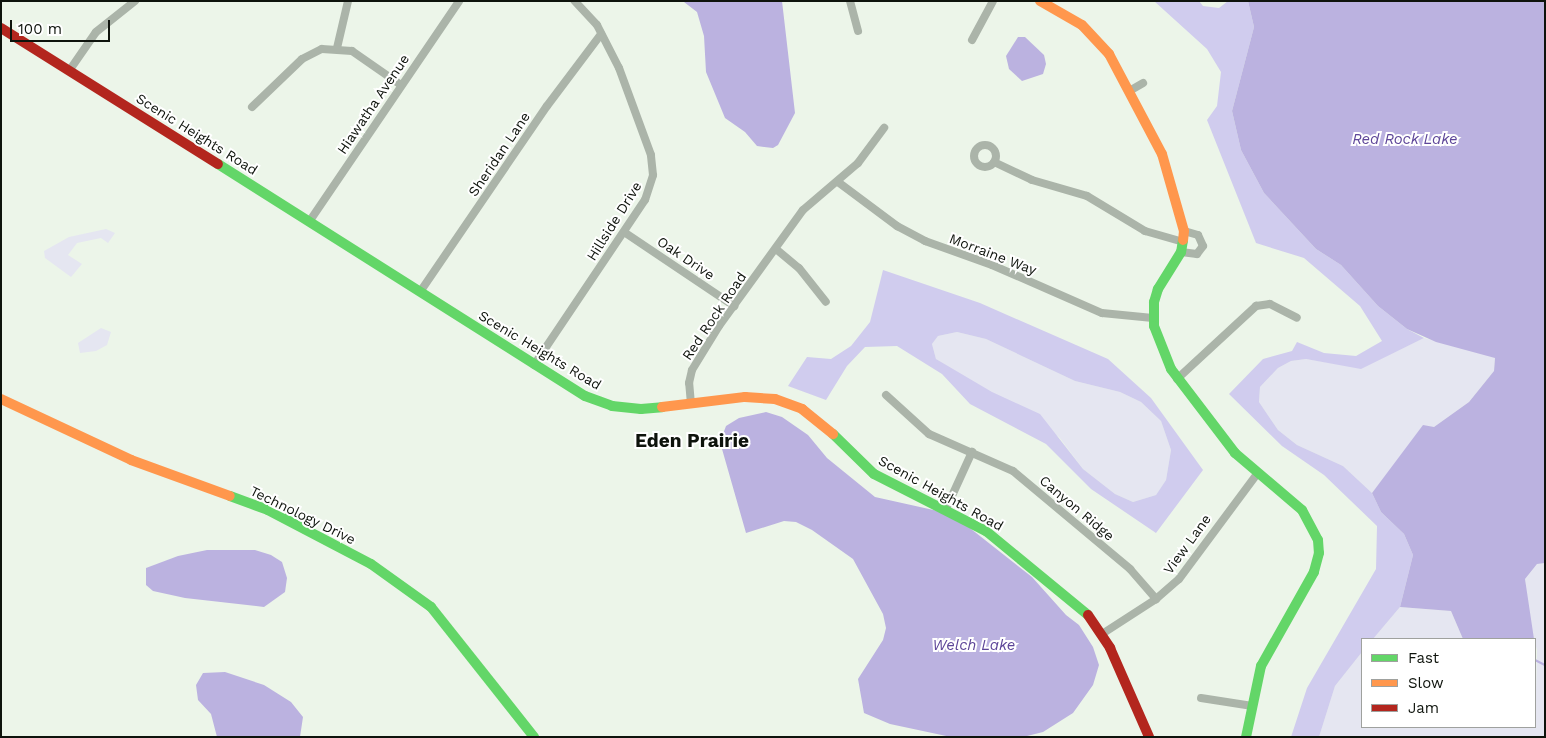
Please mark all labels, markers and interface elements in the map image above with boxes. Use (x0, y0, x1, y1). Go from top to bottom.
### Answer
scale bar (12, 10, 112, 42)
text: 100 m (18, 20, 62, 38)
street label: Hiawatha Avenue (333, 51, 413, 157)
street label: Scenic Heights Road (133, 90, 261, 178)
street label: Sheridan Lane (465, 109, 533, 199)
water label: Red Rock Lake (1352, 131, 1458, 149)
street label: Hillside Drive (583, 178, 645, 264)
street label: Morraine Way (947, 230, 1039, 278)
street label: Oak Drive (654, 233, 718, 283)
street label: Red Rock Road (678, 269, 750, 363)
street label: Scenic Heights Road (476, 307, 604, 393)
district label: Eden Prairie (635, 430, 749, 452)
street label: Scenic Heights Road (876, 452, 1006, 534)
street label: Canyon Ridge (1036, 472, 1118, 544)
street label: Technology Drive (247, 482, 359, 548)
street label: View Lane (1160, 511, 1214, 577)
water label: Welch Lake (933, 637, 1015, 655)
legend (1361, 638, 1536, 728)
text: Fast (1408, 649, 1439, 667)
text: Slow (1408, 674, 1444, 692)
text: Jam (1408, 699, 1439, 717)

